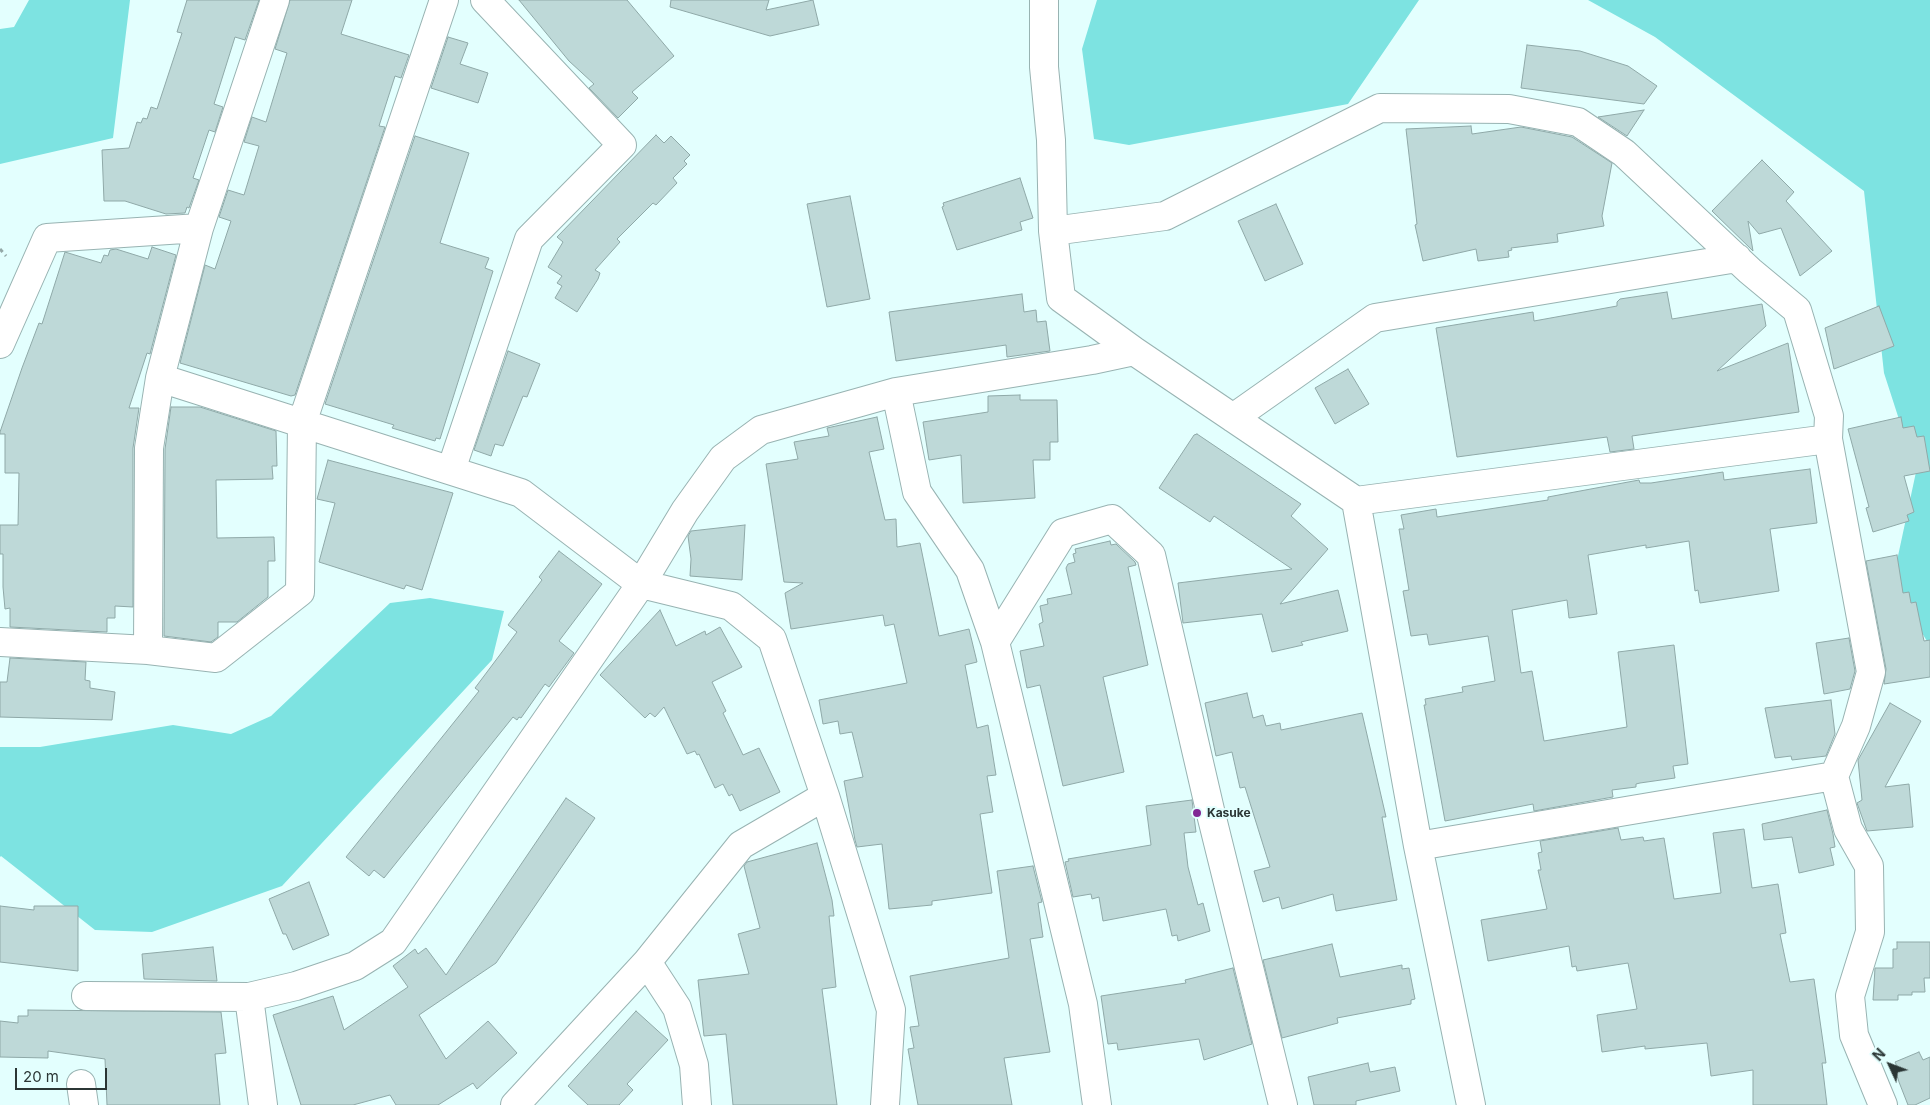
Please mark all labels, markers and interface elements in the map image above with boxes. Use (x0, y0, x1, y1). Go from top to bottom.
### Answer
place label: Kasuke (1207, 806, 1251, 820)
marker: Kasuke (1191, 807, 1203, 819)
north arrow (1865, 1040, 1915, 1090)
text: N (1869, 1045, 1889, 1064)
scale bar (18, 1058, 110, 1090)
text: 20 m (23, 1067, 59, 1086)

